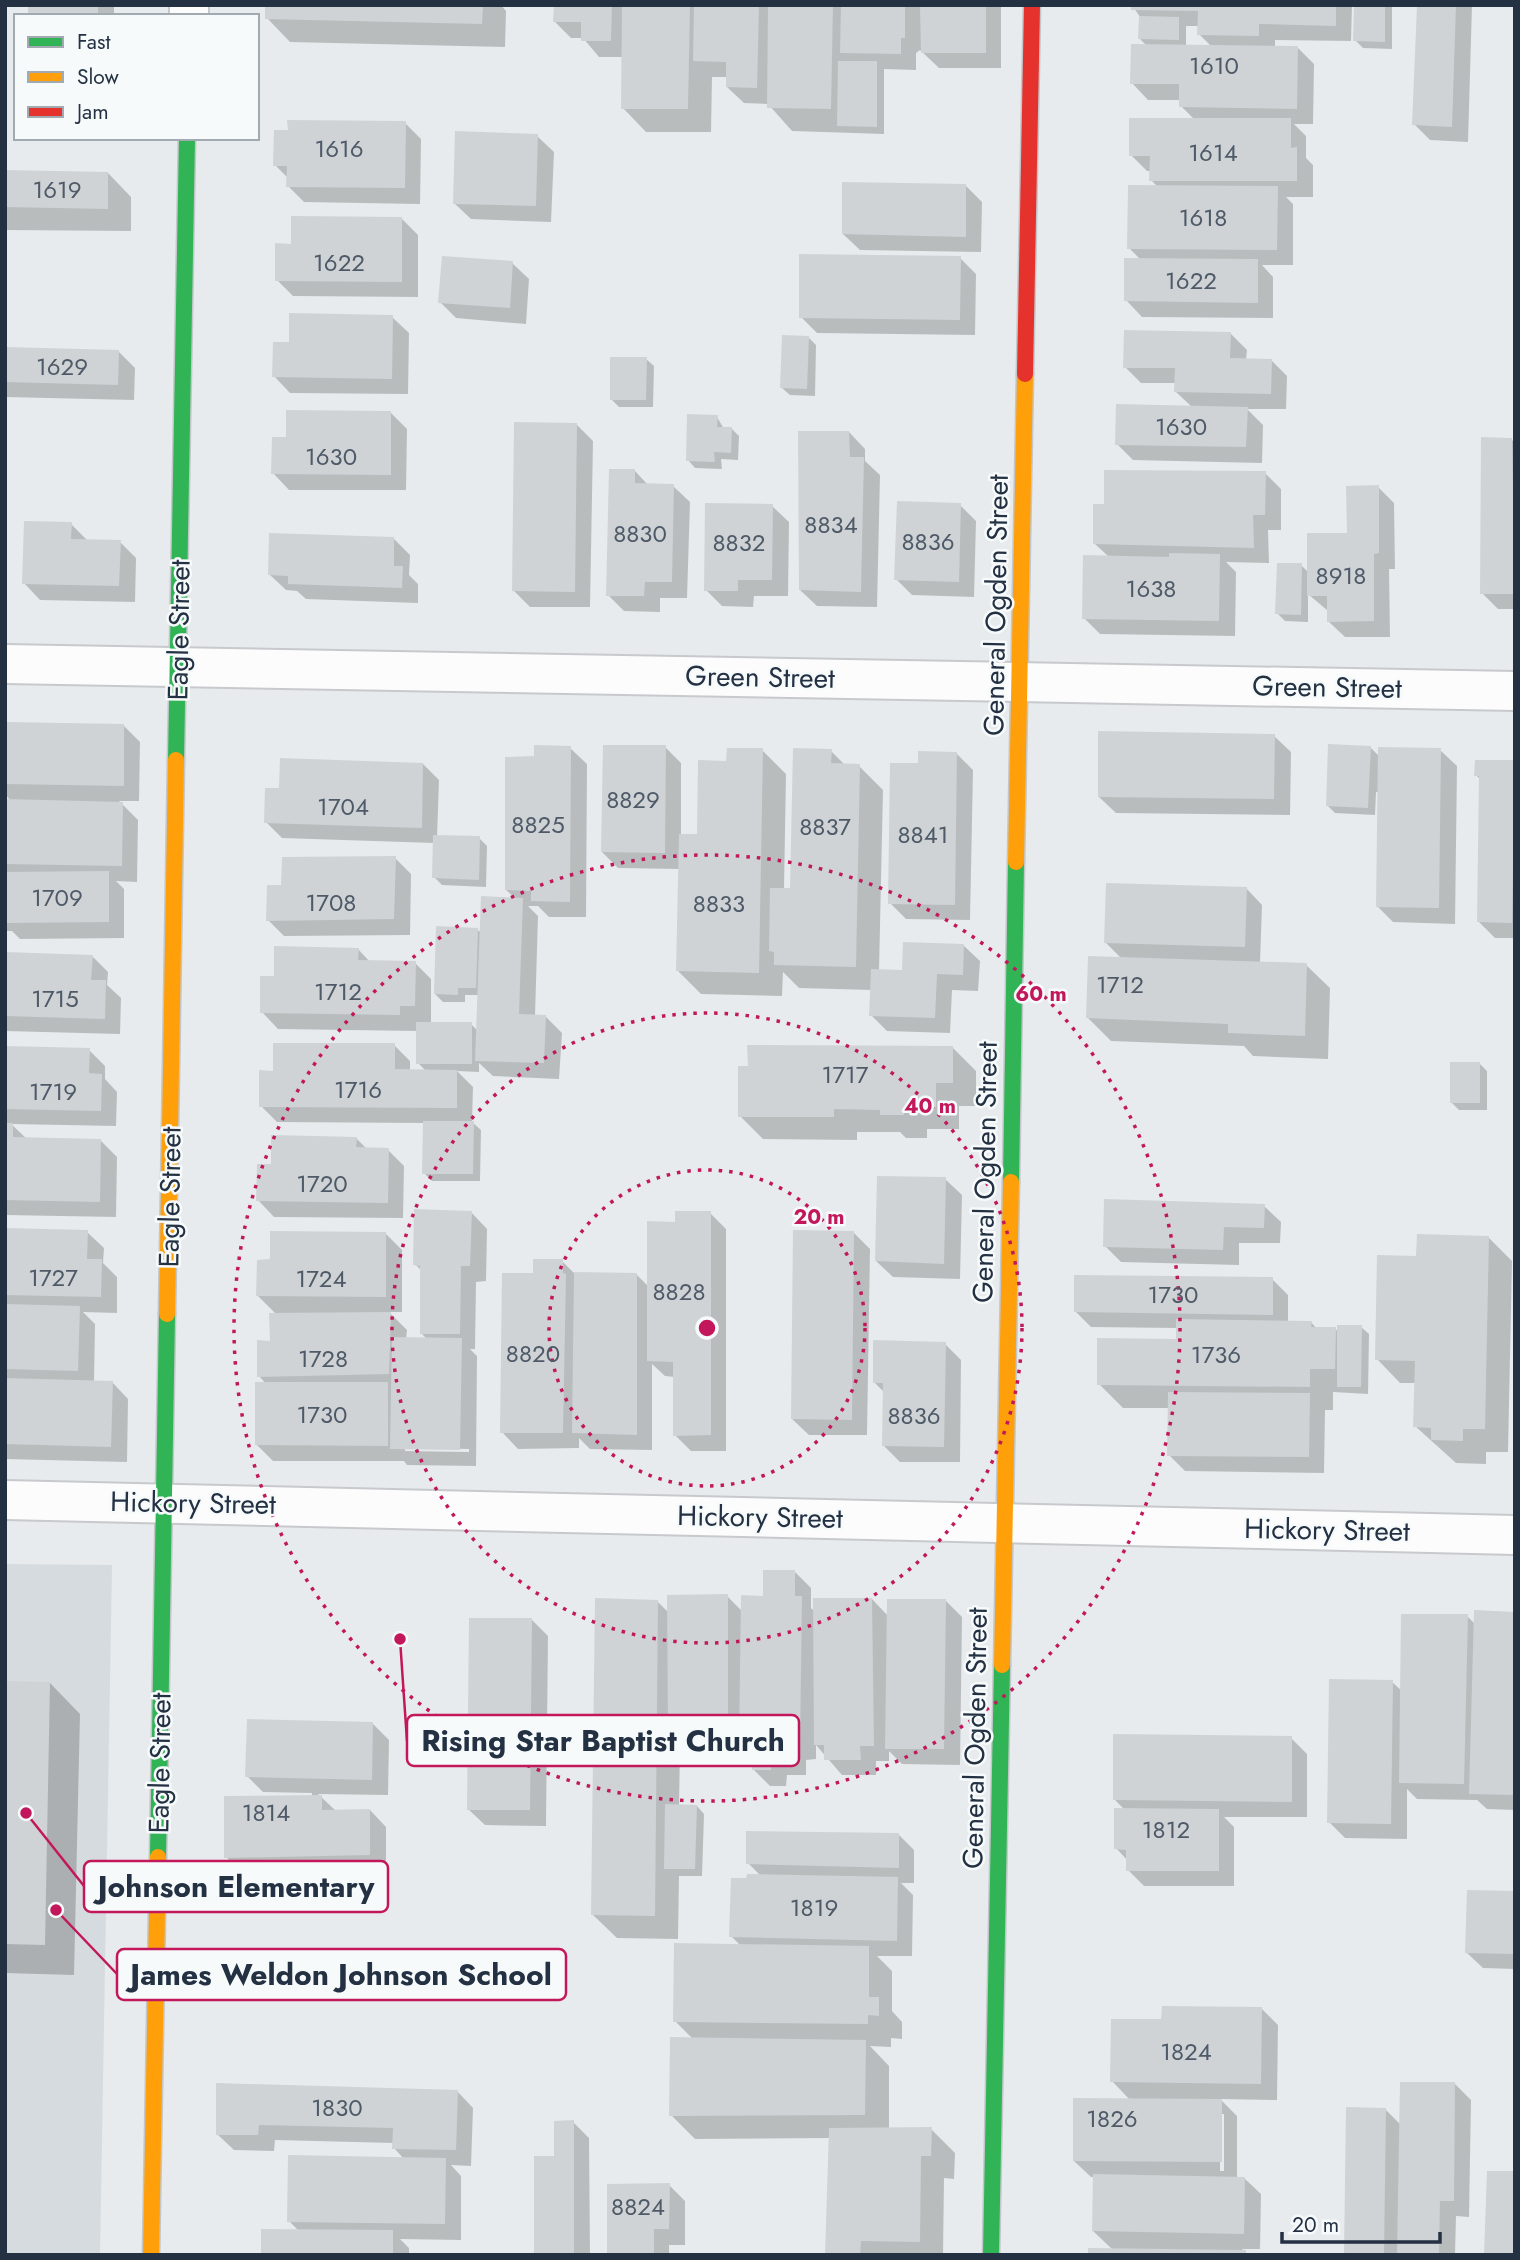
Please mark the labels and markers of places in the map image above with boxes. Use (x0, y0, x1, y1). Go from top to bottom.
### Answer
centre of rings (695, 1316, 719, 1340)
callout: Rising Star Baptist Church (407, 1715, 799, 1766)
callout: Johnson Elementary (84, 1861, 388, 1912)
callout: James Weldon Johnson School (117, 1949, 566, 2000)

